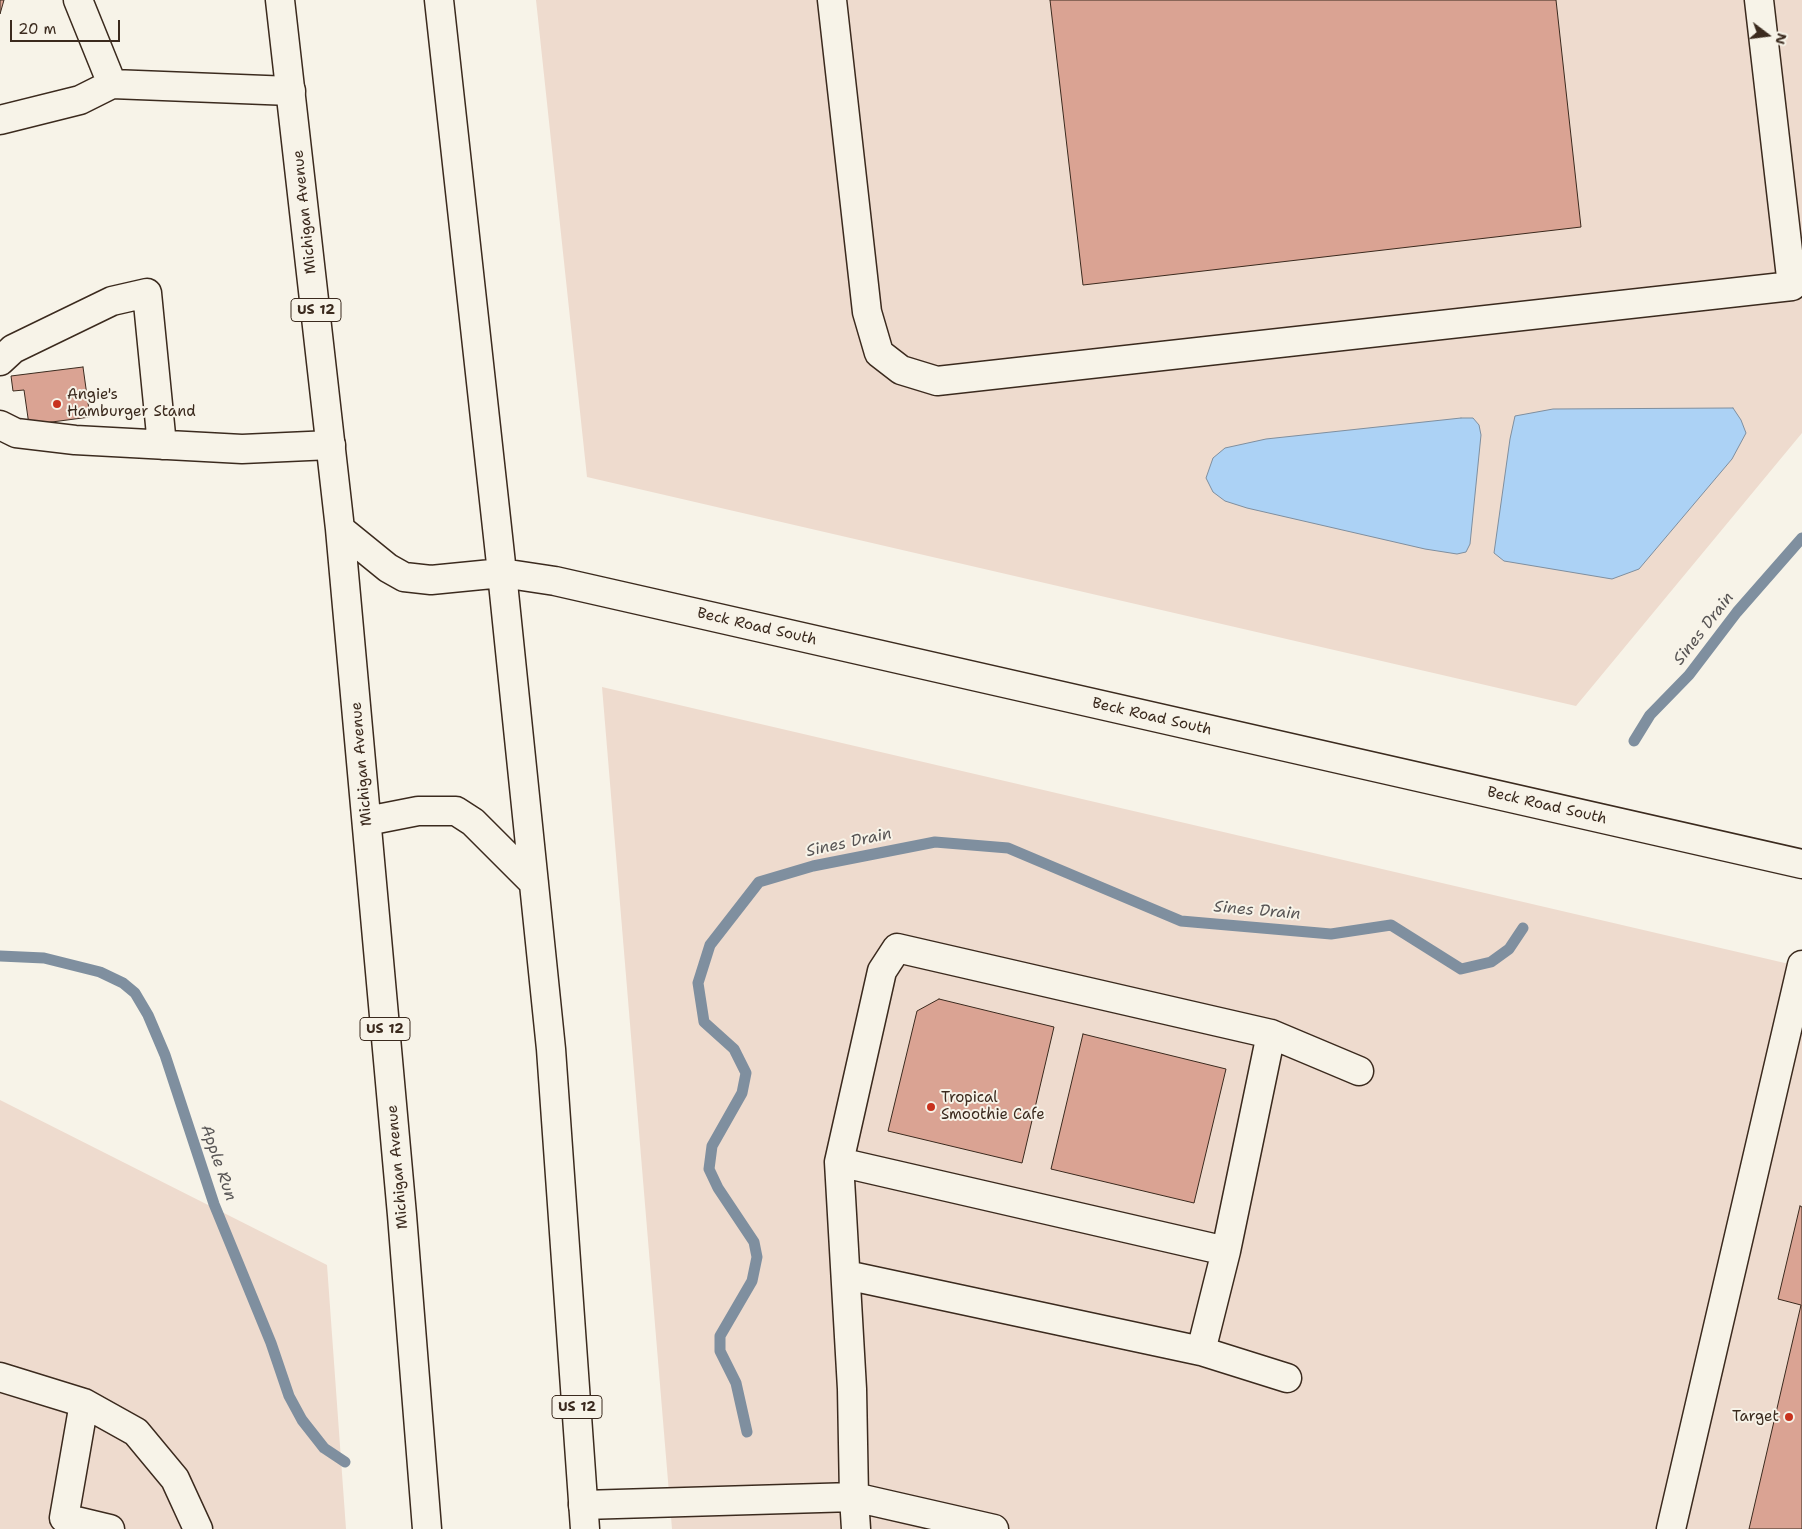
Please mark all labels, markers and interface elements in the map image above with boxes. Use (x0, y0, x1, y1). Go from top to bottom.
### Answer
scale bar (12, 10, 122, 42)
north arrow (1742, 10, 1792, 60)
text: 20 m (18, 19, 57, 39)
text: N (1771, 31, 1792, 47)
street label: Michigan Avenue (290, 149, 320, 275)
road number: US 12 (291, 298, 341, 322)
place label: Angie's Hamburger Stand (67, 386, 196, 421)
marker: Angie's Hamburger Stand (51, 398, 63, 410)
water label: Sines Drain (1670, 589, 1738, 669)
street label: Beck Road South (695, 604, 819, 650)
street label: Beck Road South (1090, 694, 1214, 740)
street label: Michigan Avenue (348, 701, 376, 827)
street label: Beck Road South (1485, 783, 1609, 829)
water label: Sines Drain (804, 825, 894, 861)
water label: Sines Drain (1213, 898, 1301, 924)
road number: US 12 (360, 1018, 410, 1040)
place label: Tropical Smoothie Cafe (941, 1089, 1045, 1124)
marker: Tropical Smoothie Cafe (925, 1101, 937, 1113)
street label: Michigan Avenue (384, 1104, 412, 1230)
water label: Apple Run (196, 1123, 240, 1203)
road number: US 12 (552, 1395, 602, 1418)
place label: Target (1732, 1408, 1779, 1426)
marker: Target (1783, 1411, 1795, 1423)

